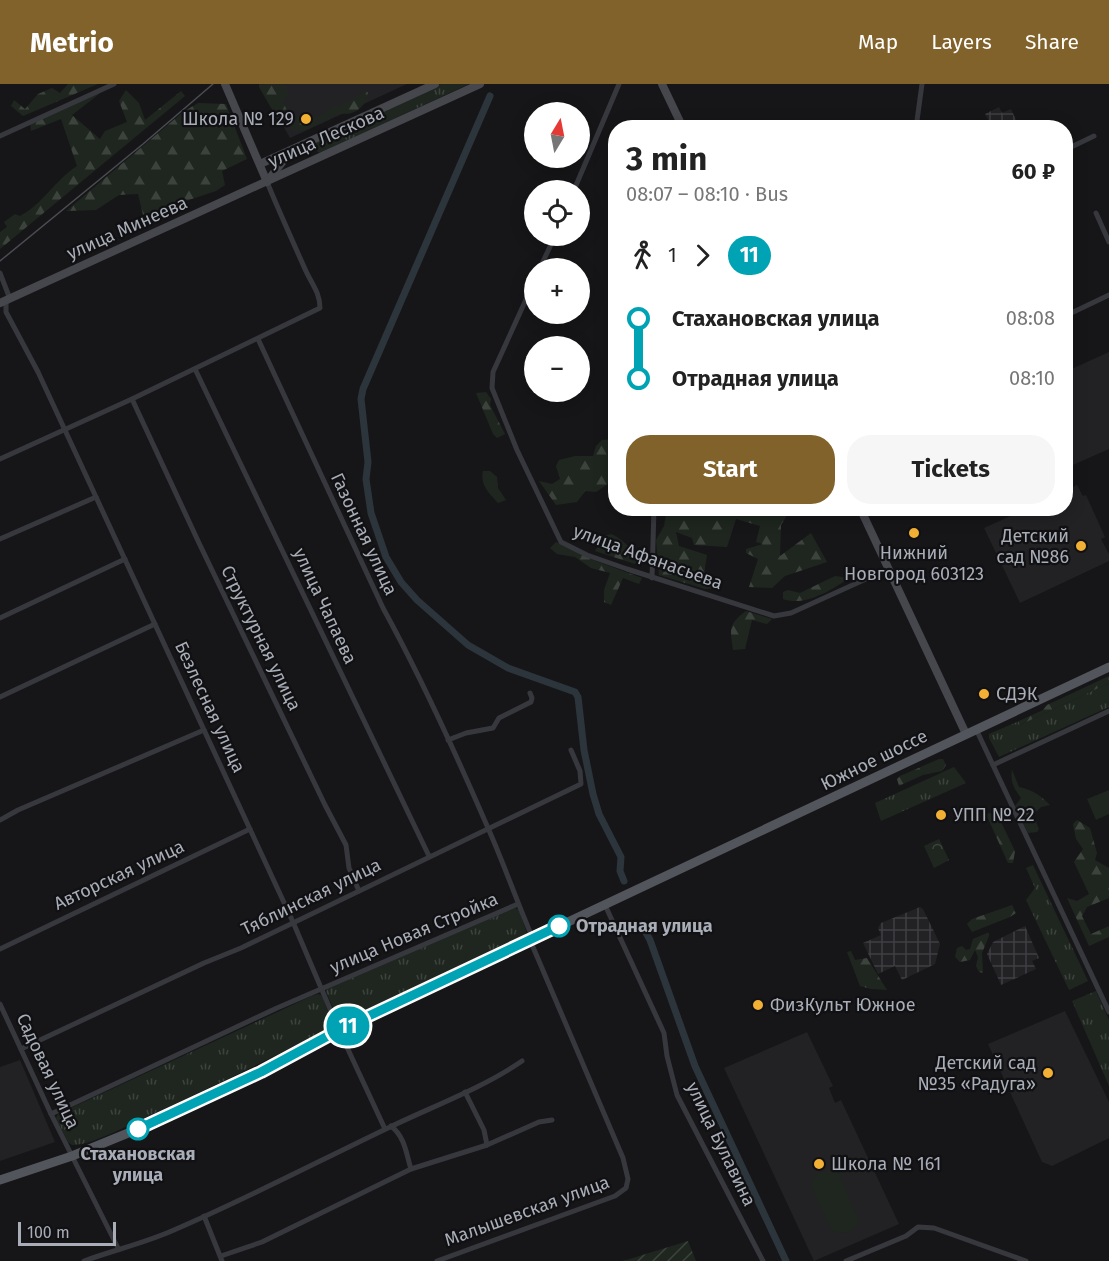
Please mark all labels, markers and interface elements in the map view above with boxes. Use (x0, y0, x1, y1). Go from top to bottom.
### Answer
text: Metrio (30, 26, 114, 59)
text: Map (858, 29, 898, 55)
text: Layers (931, 29, 992, 55)
text: Share (1025, 29, 1079, 55)
street label: улица Лескова (265, 102, 387, 172)
north arrow (524, 102, 590, 168)
map controls (524, 102, 590, 402)
place label: Школа № 129 (182, 108, 294, 130)
marker: Школа № 129 (299, 112, 313, 126)
text: 3 min (626, 139, 707, 179)
text: 60 ₽ (1011, 158, 1055, 185)
button: locate (524, 180, 590, 246)
text: 08:07 – 08:10 · Bus (626, 182, 788, 206)
street label: улица Минеева (63, 192, 191, 264)
icon: walk (626, 239, 659, 272)
icon: forward (686, 239, 719, 272)
text: 11 (740, 242, 759, 268)
text: 1 (668, 243, 677, 267)
button: + (524, 258, 590, 324)
text: Стахановская улица (672, 305, 880, 332)
text: 08:08 (1006, 306, 1055, 330)
button: − (524, 336, 590, 402)
text: Отрадная улица (672, 365, 839, 392)
text: 08:10 (1009, 366, 1055, 390)
button: Start (626, 435, 835, 504)
button: Tickets (847, 435, 1055, 504)
street label: Газонная улица (326, 469, 402, 599)
street label: улица Афанасьева (570, 520, 726, 594)
place label: Детский сад №86 (996, 525, 1069, 568)
marker: Нижний Новгород 603123 (907, 526, 921, 540)
marker: Детский сад №86 (1074, 539, 1088, 553)
place label: Нижний Новгород 603123 (844, 542, 984, 585)
street label: улица Чапаева (288, 544, 362, 668)
street label: Структурная улица (216, 562, 306, 714)
street label: Безлесная улица (170, 638, 250, 776)
place label: СДЭК (996, 683, 1038, 705)
marker: СДЭК (977, 687, 991, 701)
street label: Южное шоссе (817, 725, 931, 795)
place label: УПП № 22 (953, 804, 1035, 826)
marker: УПП № 22 (934, 808, 948, 822)
street label: Авторская улица (50, 835, 188, 915)
street label: Тяблинская улица (238, 854, 384, 940)
street label: улица Новая Стройка (327, 888, 501, 978)
marker: Отрадная улица (548, 915, 570, 937)
place label: Отрадная улица (576, 915, 713, 937)
place label: ФизКульт Южное (770, 994, 916, 1016)
marker: ФизКульт Южное (751, 998, 765, 1012)
line badge: 11 (321, 1006, 375, 1046)
street label: Садовая улица (12, 1010, 84, 1132)
text: 11 (338, 1013, 358, 1039)
place label: Детский сад №35 «Радуга» (918, 1052, 1036, 1095)
marker: Детский сад №35 «Радуга» (1041, 1066, 1055, 1080)
street label: улица Булавина (681, 1078, 761, 1210)
marker: Стахановская улица (127, 1118, 149, 1140)
place label: Стахановская улица (80, 1143, 196, 1186)
place label: Школа № 161 (831, 1153, 941, 1175)
marker: Школа № 161 (812, 1157, 826, 1171)
street label: Малышевская улица (442, 1171, 612, 1251)
scale bar (18, 1219, 116, 1246)
text: 100 m (27, 1223, 70, 1242)

